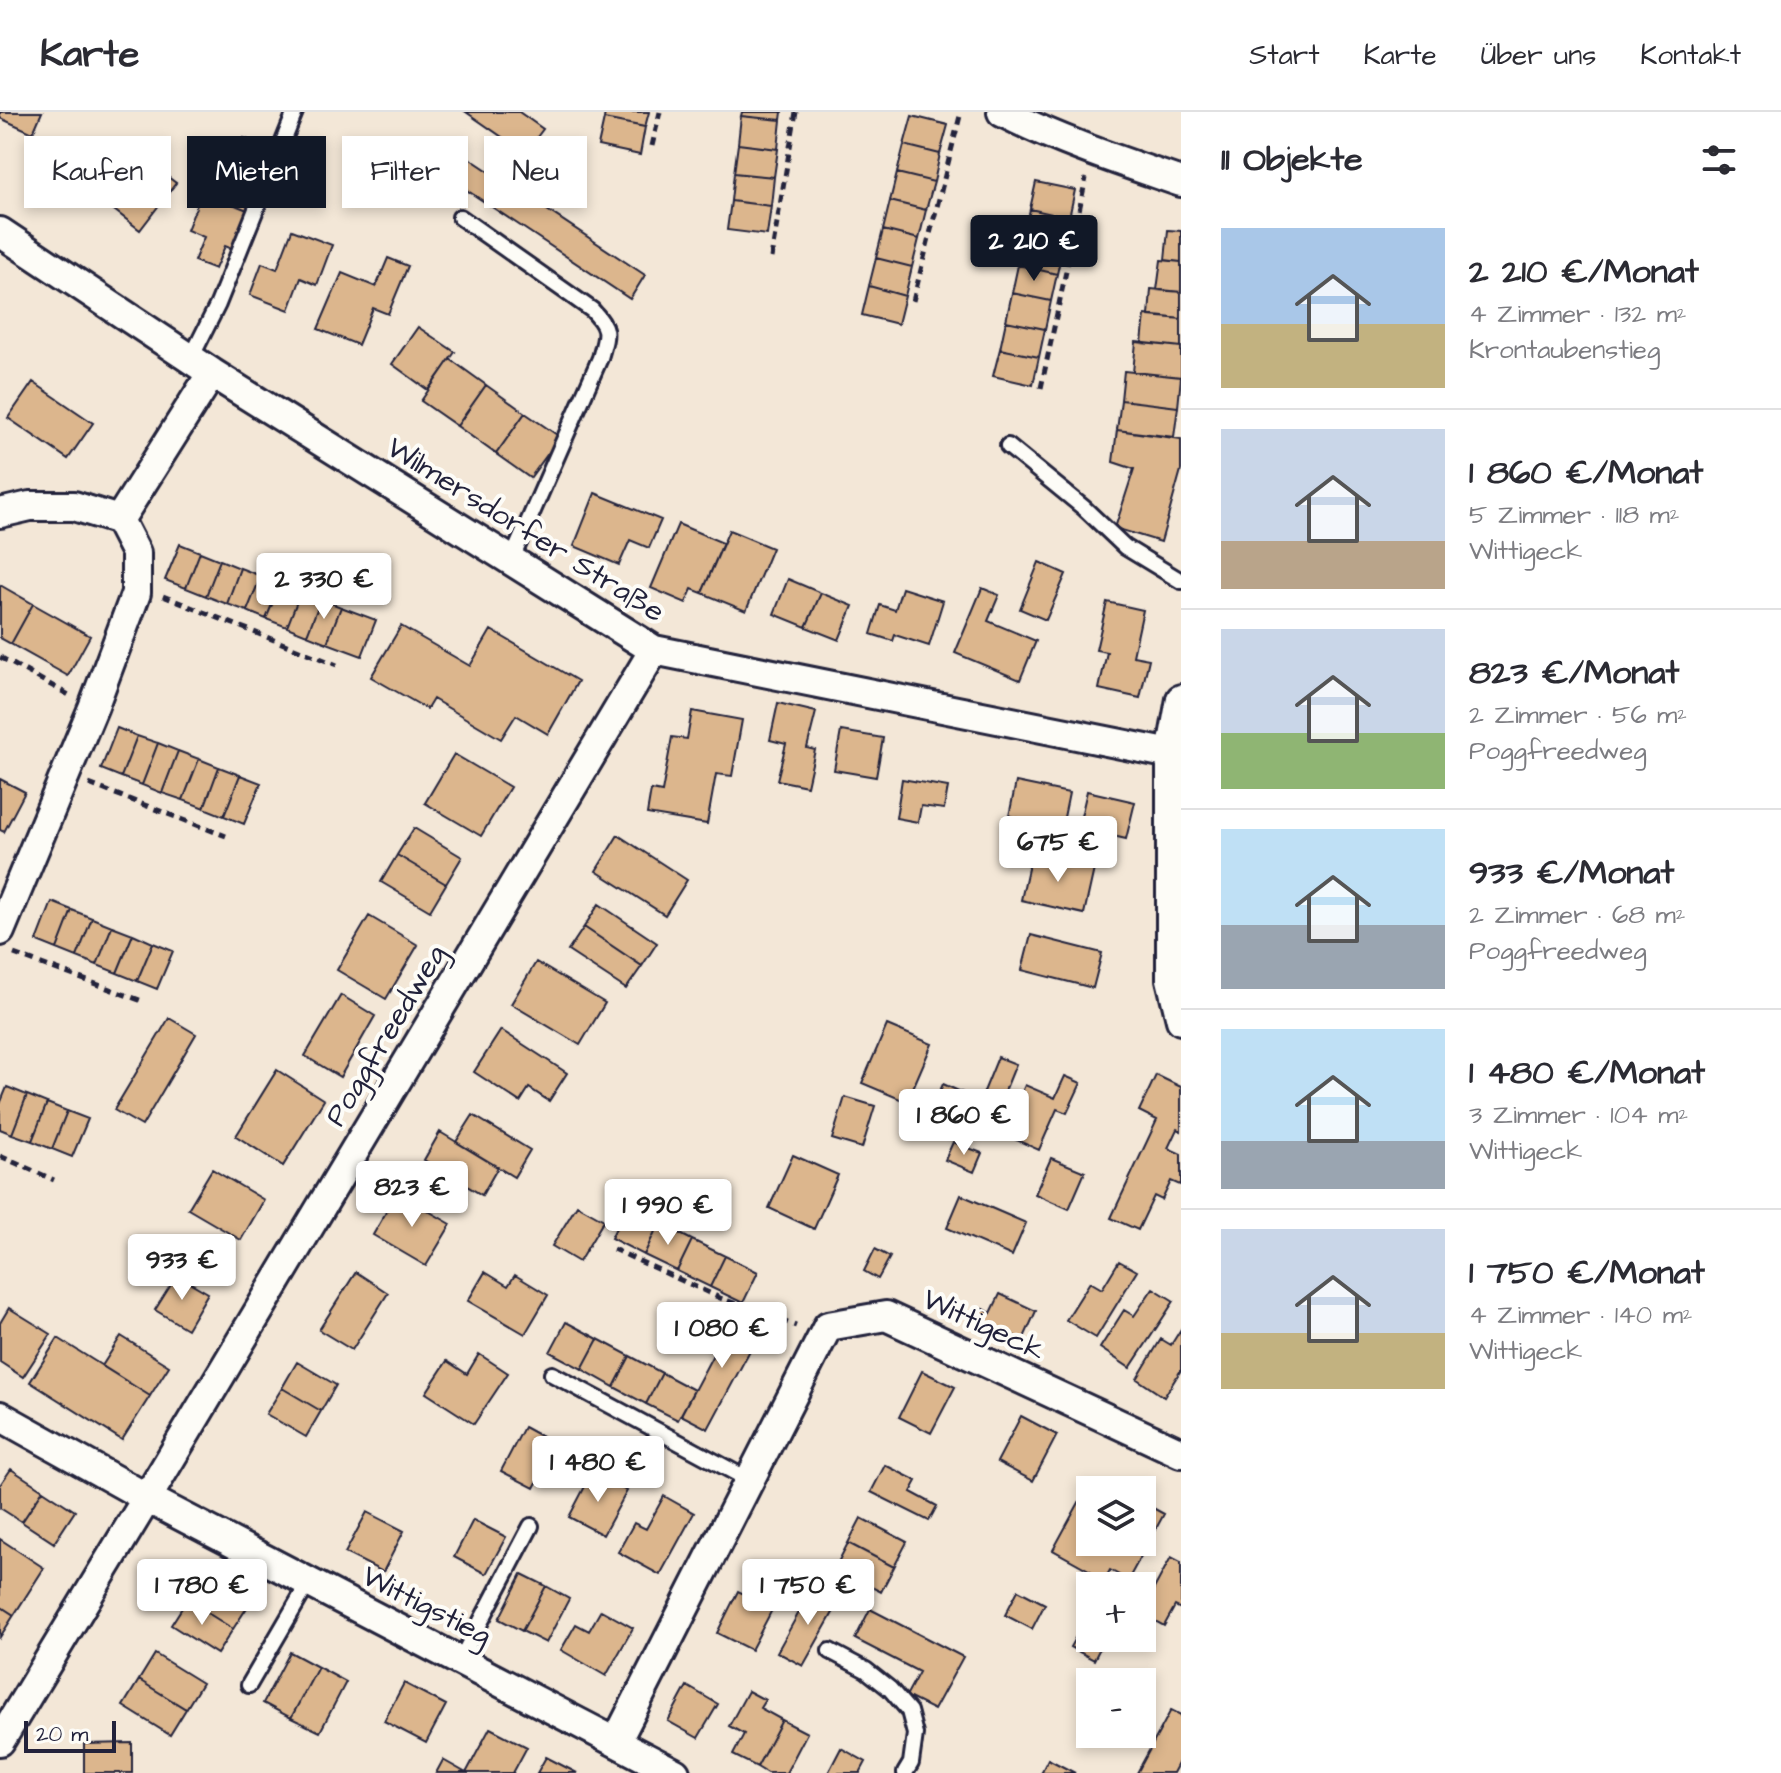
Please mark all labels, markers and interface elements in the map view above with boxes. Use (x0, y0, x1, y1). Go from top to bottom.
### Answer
text: Karte (40, 29, 139, 81)
text: Start (1249, 36, 1320, 75)
text: Karte (1364, 36, 1437, 75)
text: Über uns (1481, 36, 1596, 75)
text: Kontakt (1640, 36, 1741, 75)
chip: Kaufen (24, 136, 171, 208)
chip: Mieten (187, 136, 326, 208)
chip: Filter (342, 136, 468, 208)
chip: Neu (484, 136, 587, 208)
text: 11 Objekte (1221, 136, 1363, 184)
icon: filters (1697, 138, 1741, 182)
pin: 2 210 € (960, 215, 1108, 283)
text: 2 210 € (989, 223, 1079, 259)
text: 2 210 €/Monat (1469, 248, 1699, 296)
icon: home (1285, 260, 1381, 356)
text: 4 Zimmer · 132 m² (1469, 296, 1687, 332)
text: Krontaubenstieg (1469, 332, 1660, 368)
street label: Wilmersdorfer Straße (378, 427, 673, 633)
text: 1 860 €/Monat (1469, 449, 1703, 497)
icon: home (1285, 461, 1381, 557)
text: 5 Zimmer · 118 m² (1469, 497, 1679, 533)
text: Wittigeck (1469, 533, 1582, 569)
pin: 2 330 € (250, 553, 398, 621)
text: 2 330 € (274, 561, 374, 597)
text: 823 €/Monat (1469, 649, 1679, 697)
icon: home (1285, 661, 1381, 757)
text: 2 Zimmer · 56 m² (1469, 697, 1687, 733)
text: Poggfreedweg (1469, 733, 1647, 769)
pin: 675 € (1002, 816, 1114, 884)
text: 675 € (1017, 824, 1099, 860)
text: 933 €/Monat (1469, 849, 1674, 897)
icon: home (1285, 861, 1381, 957)
text: 2 Zimmer · 68 m² (1469, 897, 1686, 933)
text: Poggfreedweg (1469, 933, 1647, 969)
street label: Poggfreedweg (315, 937, 458, 1135)
text: 1 480 €/Monat (1469, 1049, 1705, 1097)
icon: home (1285, 1061, 1381, 1157)
pin: 1 860 € (890, 1089, 1038, 1157)
text: 1 860 € (917, 1097, 1011, 1133)
text: 3 Zimmer · 104 m² (1469, 1097, 1688, 1133)
text: Wittigeck (1469, 1133, 1582, 1169)
pin: 823 € (356, 1161, 468, 1229)
text: 823 € (374, 1169, 450, 1205)
pin: 1 990 € (594, 1179, 742, 1247)
text: 1 990 € (623, 1187, 713, 1223)
pin: 933 € (126, 1234, 238, 1302)
text: 933 € (146, 1242, 218, 1278)
text: 1 750 €/Monat (1469, 1249, 1705, 1297)
icon: home (1285, 1261, 1381, 1357)
street label: Wittigeck (915, 1278, 1052, 1372)
text: 4 Zimmer · 140 m² (1469, 1297, 1693, 1333)
pin: 1 080 € (648, 1302, 796, 1370)
text: 1 080 € (675, 1310, 769, 1346)
text: Wittigeck (1469, 1333, 1582, 1369)
pin: 1 480 € (524, 1436, 672, 1504)
text: 1 480 € (550, 1444, 646, 1480)
map controls (1076, 1476, 1156, 1748)
button: layers (1076, 1476, 1156, 1556)
street label: Wittigstieg (354, 1555, 499, 1657)
pin: 1 780 € (128, 1559, 276, 1627)
pin: 1 750 € (734, 1559, 882, 1627)
text: 1 780 € (155, 1567, 249, 1603)
text: 1 750 € (760, 1567, 856, 1603)
button: + (1076, 1572, 1156, 1652)
button: − (1076, 1668, 1156, 1748)
scale bar (24, 1717, 116, 1753)
text: 20 m (36, 1719, 88, 1750)

